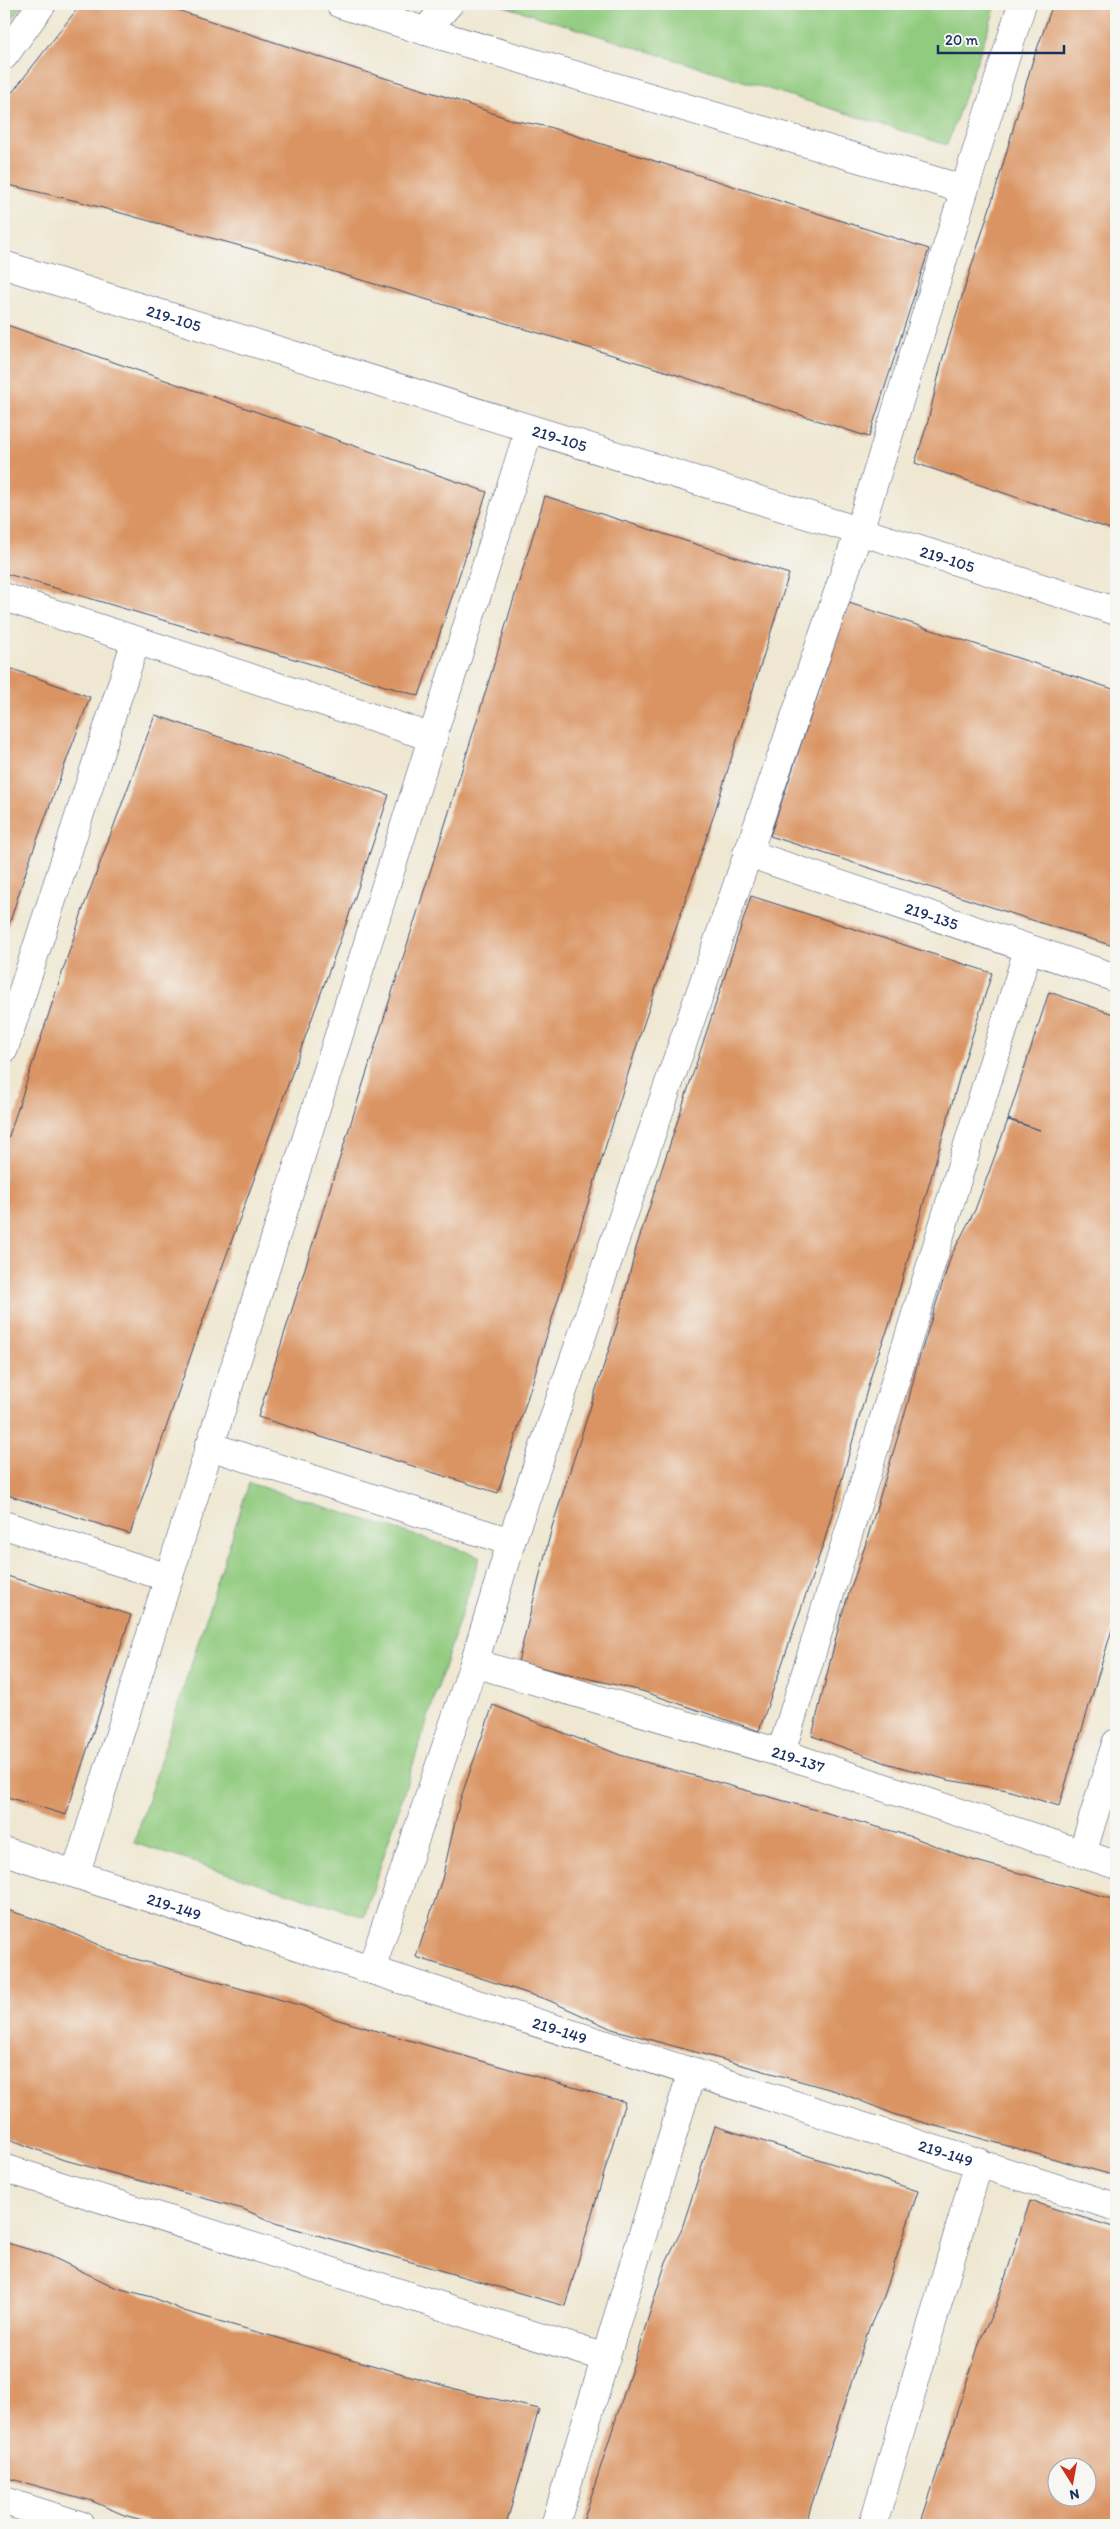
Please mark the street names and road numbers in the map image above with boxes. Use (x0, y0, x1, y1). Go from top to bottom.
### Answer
street label: 219-105 (144, 301, 204, 336)
street label: 219-105 (530, 421, 589, 456)
street label: 219-105 (918, 542, 977, 576)
street label: 219-135 (902, 898, 961, 934)
street label: 219-137 (769, 1742, 827, 1777)
street label: 219-149 (145, 1889, 204, 1924)
street label: 219-149 (530, 2013, 589, 2048)
street label: 219-149 (916, 2136, 975, 2171)

